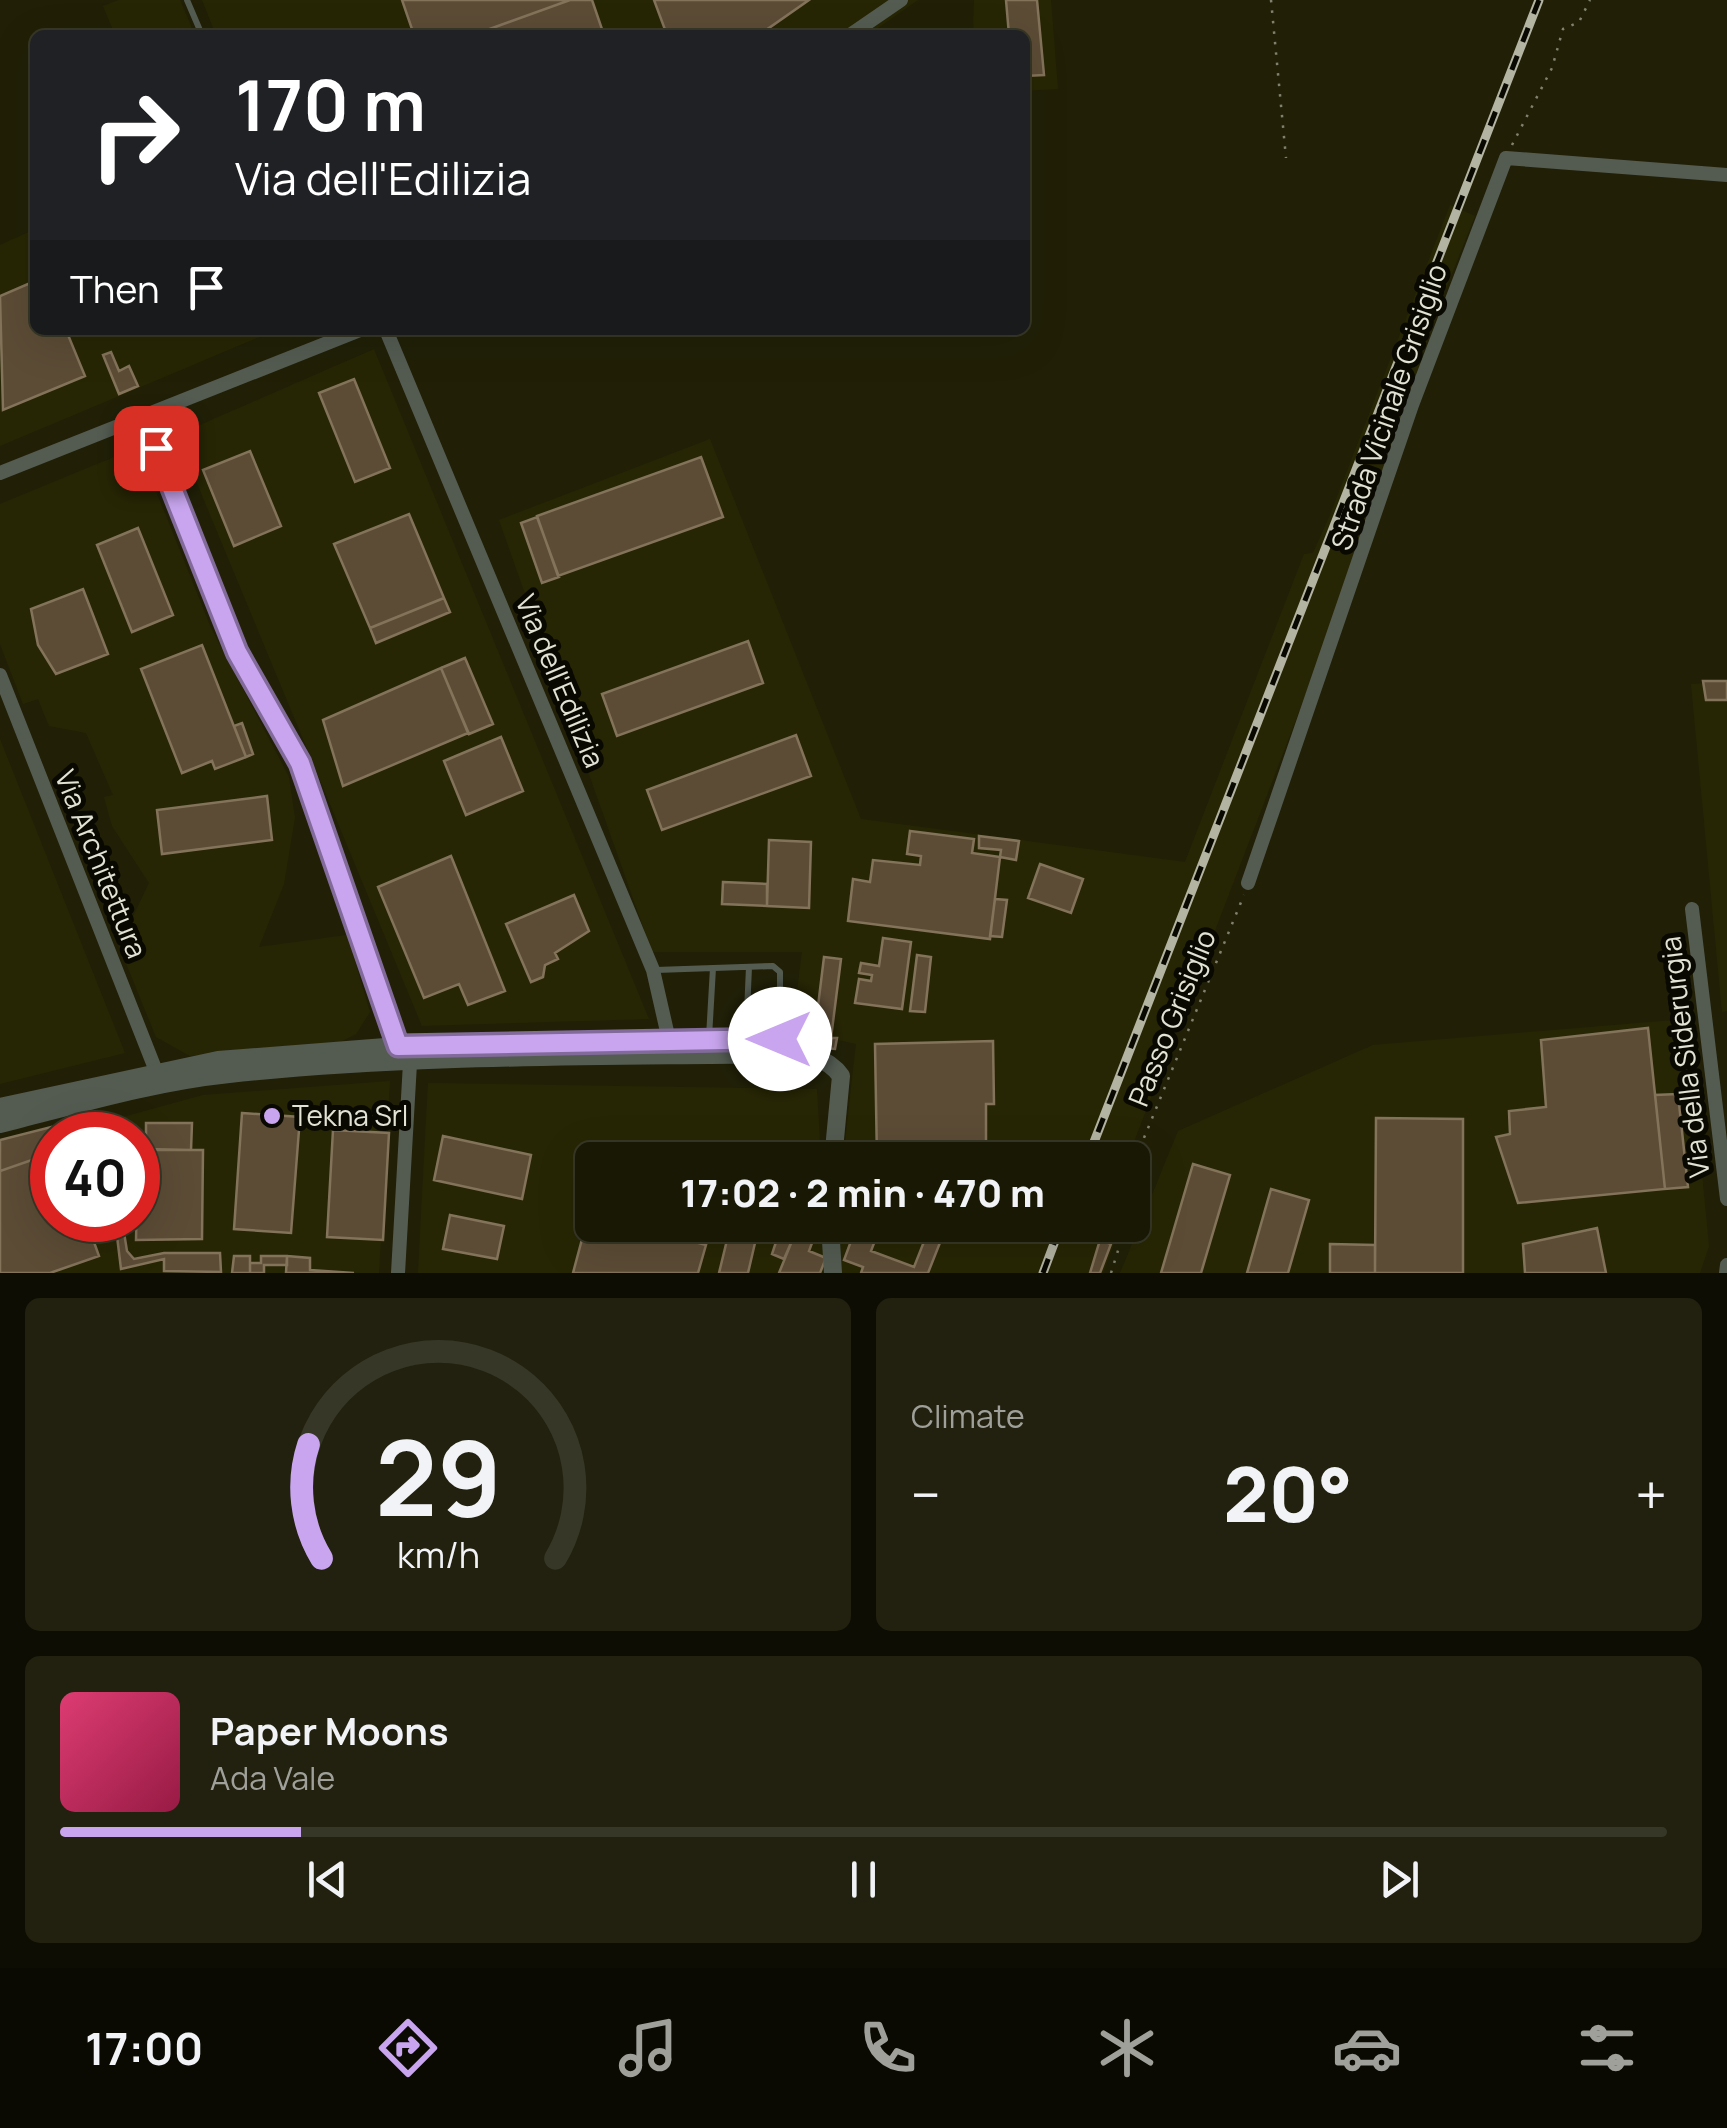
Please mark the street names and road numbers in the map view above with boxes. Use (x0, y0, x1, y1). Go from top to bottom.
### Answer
street label: Strada Vicinale Grisiglio (1321, 259, 1455, 555)
street label: Via dell'Edilizia (507, 588, 614, 773)
street label: Via Architettura (47, 764, 157, 963)
street label: Passo Grisiglio (1118, 924, 1224, 1112)
street label: Via della Siderurgia (1650, 934, 1718, 1180)

